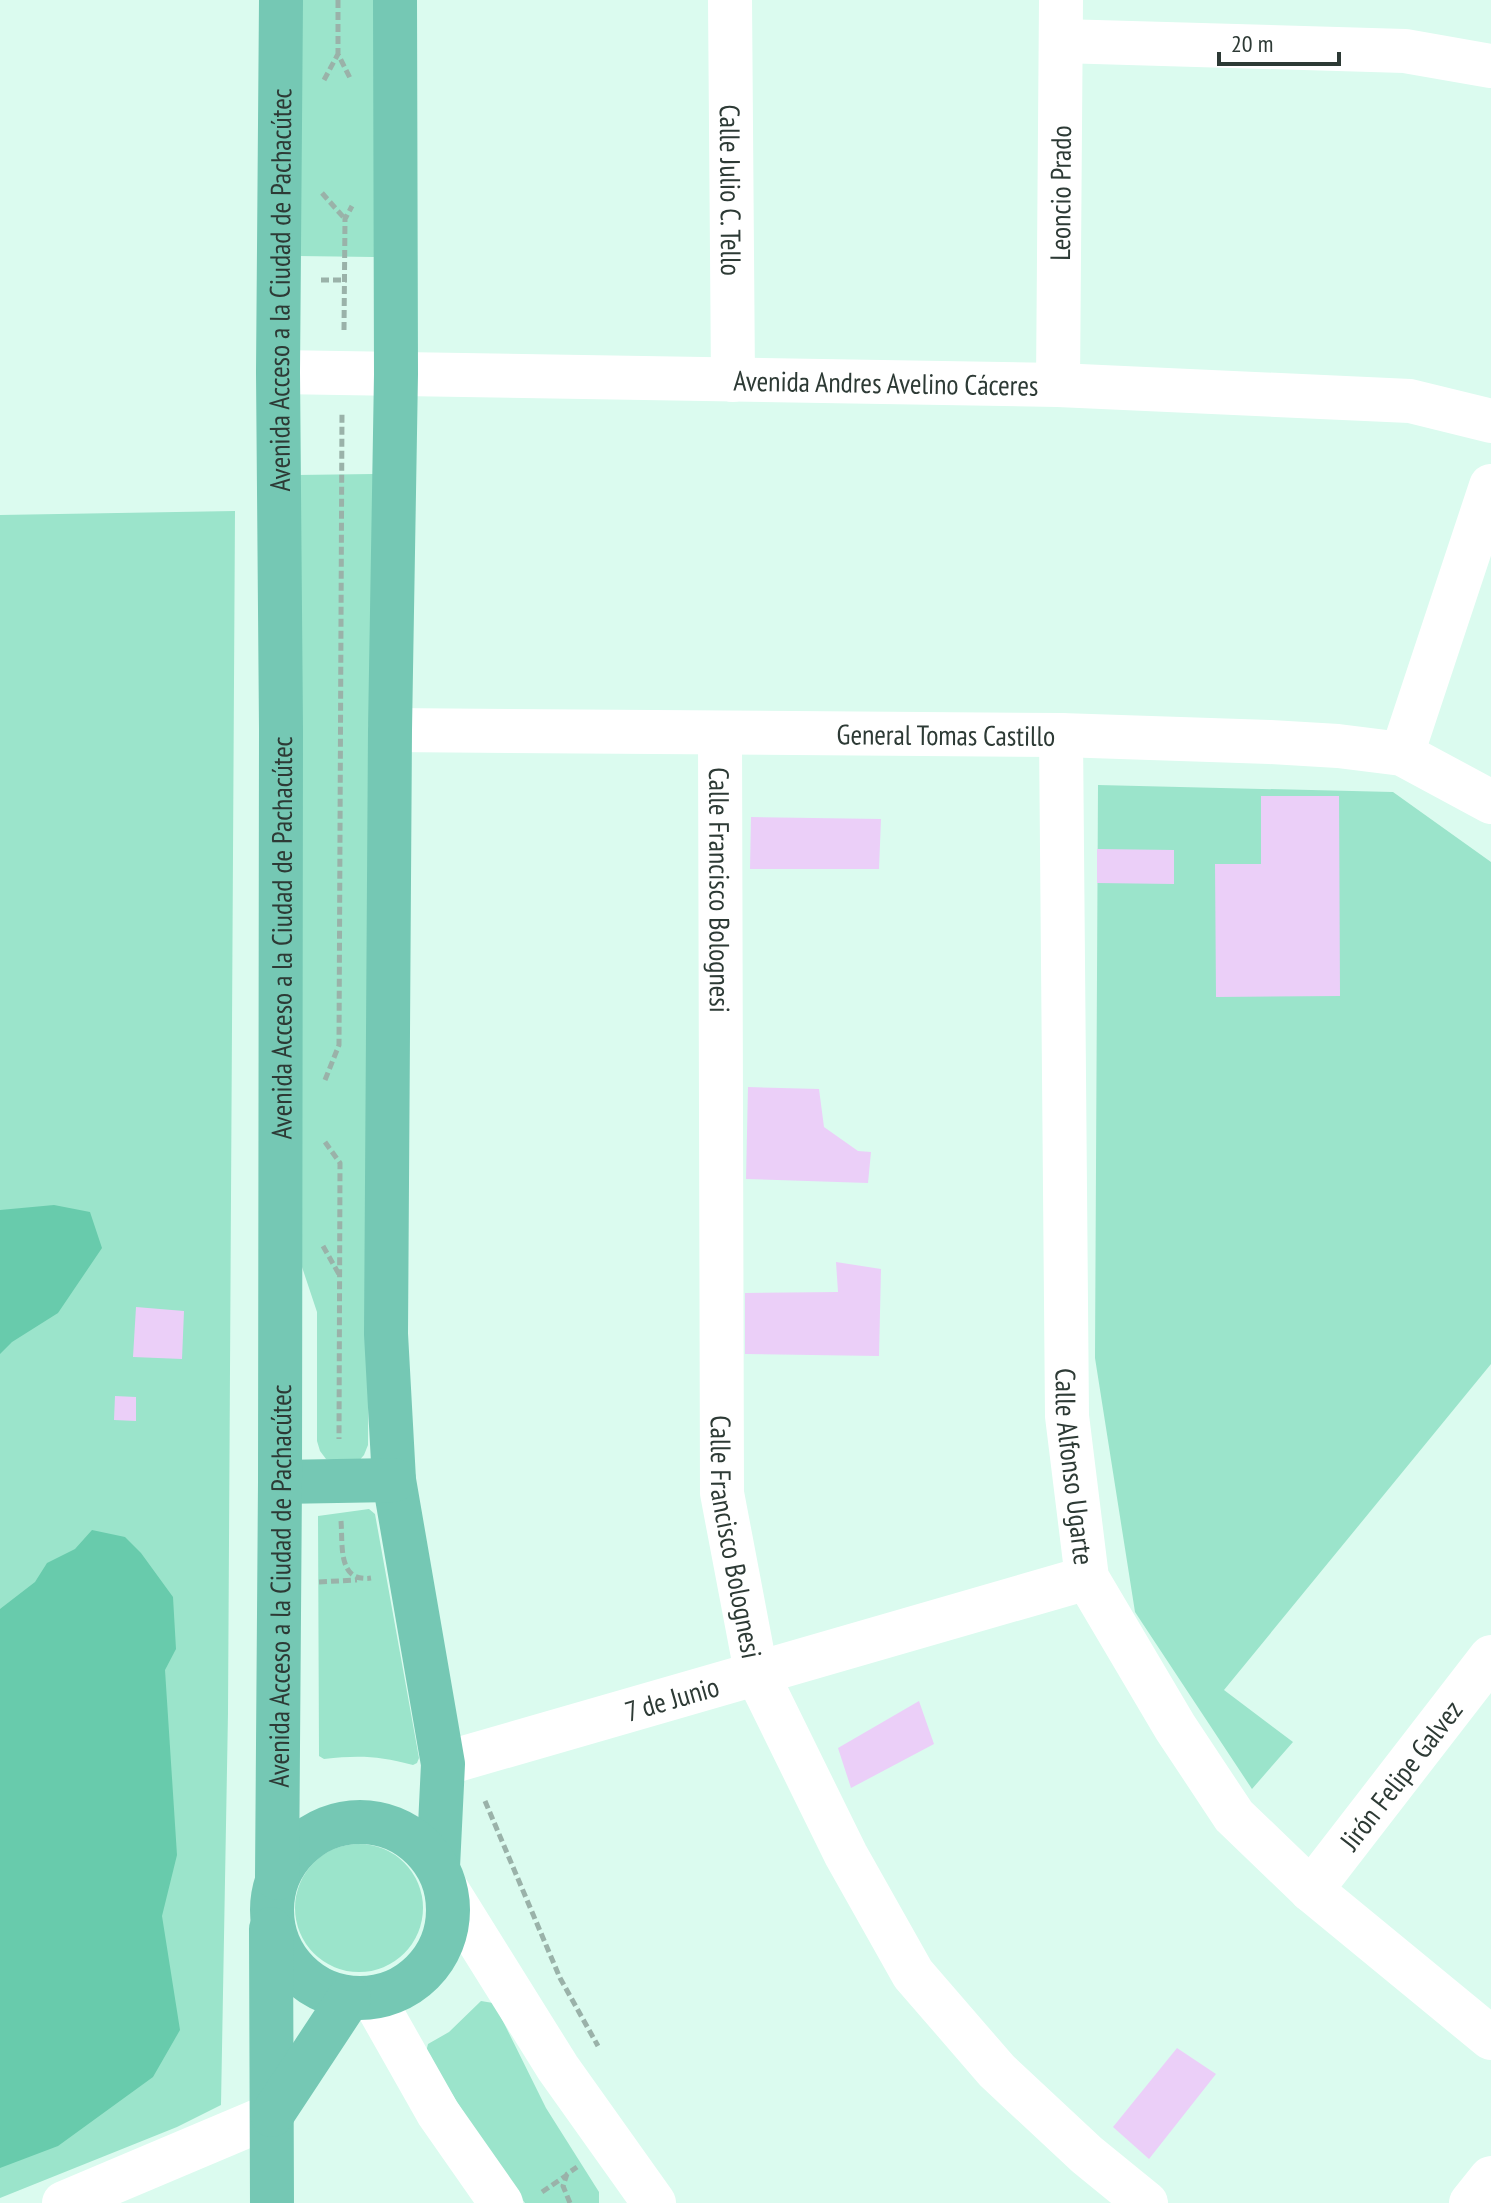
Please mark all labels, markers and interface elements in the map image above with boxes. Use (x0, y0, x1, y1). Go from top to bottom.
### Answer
scale bar (1219, 16, 1339, 66)
text: 20 m (1231, 28, 1273, 59)
street label: Avenida Acceso a la Ciudad de Pachacútec (259, 88, 299, 492)
street label: Calle Julio C. Tello (712, 104, 751, 276)
street label: Leoncio Prado (1040, 125, 1079, 261)
street label: Avenida Andres Avelino Cáceres (733, 361, 1039, 403)
street label: General Tomas Castillo (837, 715, 1055, 753)
street label: Avenida Acceso a la Ciudad de Pachacútec (262, 736, 299, 1140)
street label: Calle Francisco Bolognesi (702, 767, 739, 1013)
street label: Calle Alfonso Ugarte (1048, 1368, 1104, 1567)
street label: Avenida Acceso a la Ciudad de Pachacútec (259, 1384, 299, 1788)
street label: Calle Francisco Bolognesi (703, 1415, 771, 1661)
street label: 7 de Junio (620, 1667, 723, 1729)
street label: Jirón Felipe Galvez (1330, 1692, 1470, 1858)

